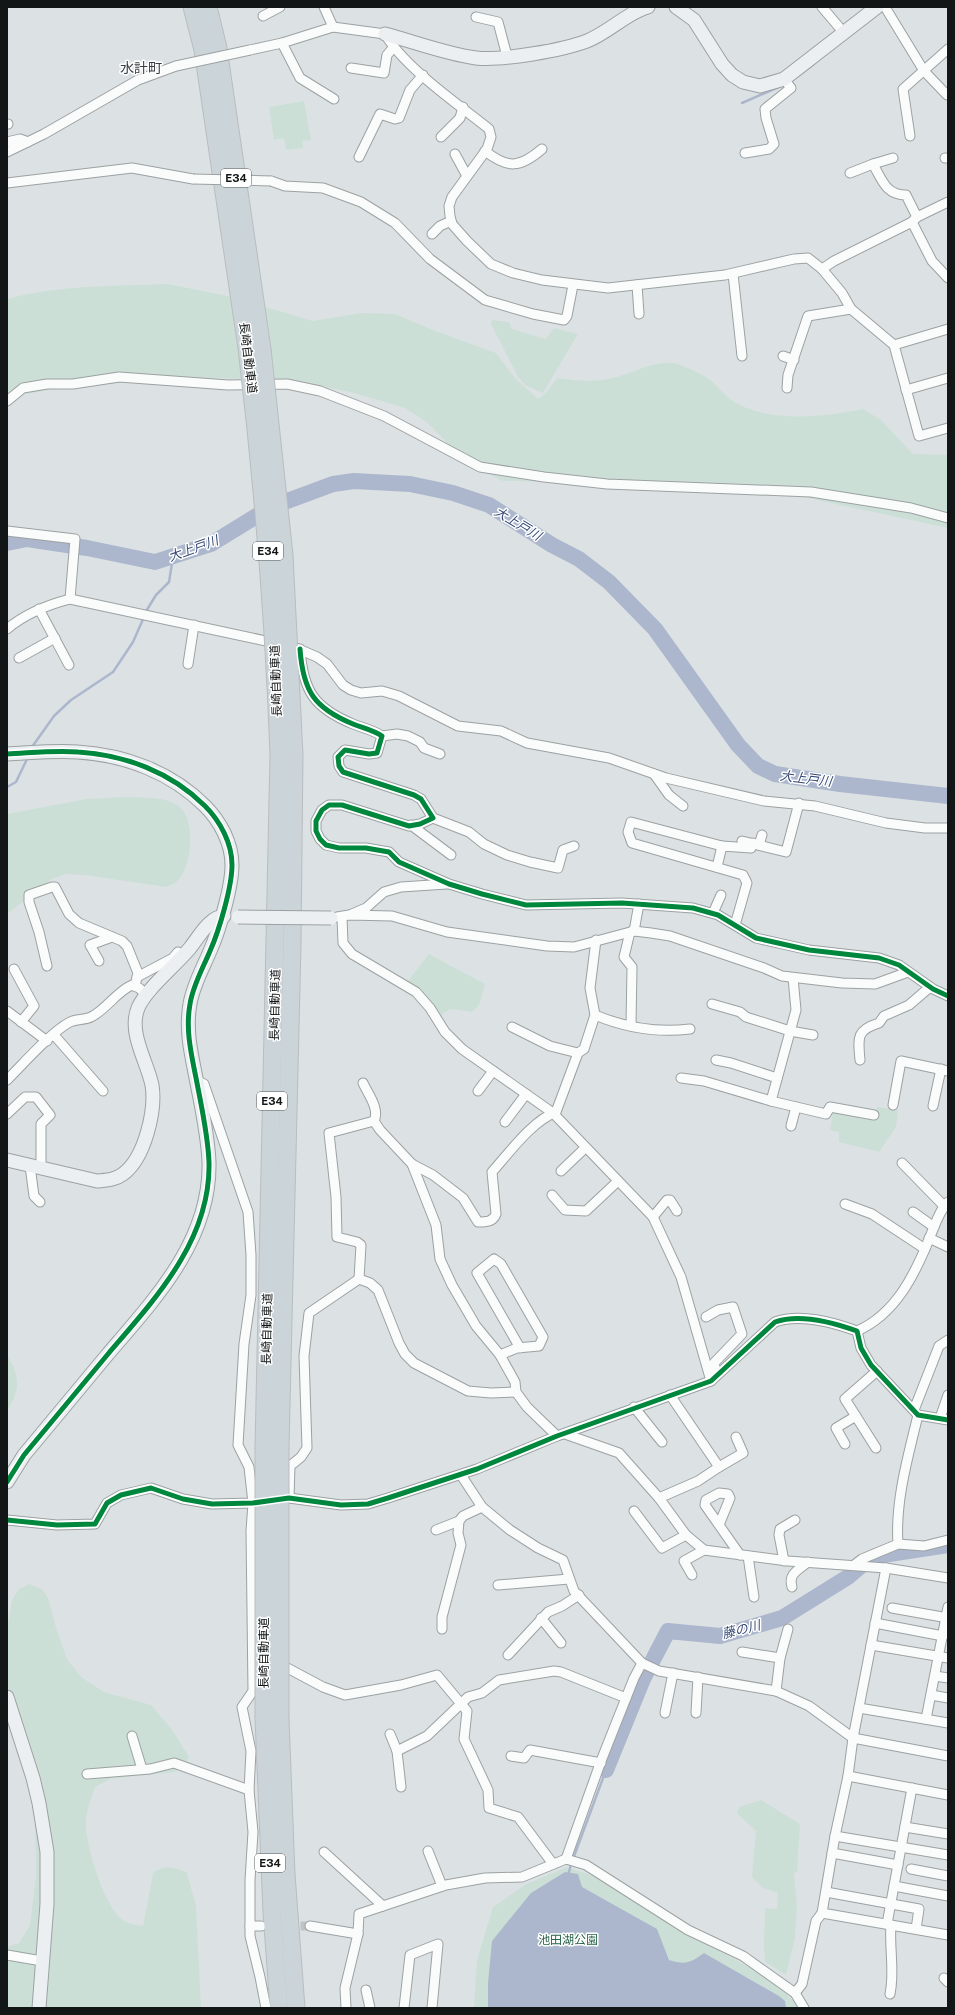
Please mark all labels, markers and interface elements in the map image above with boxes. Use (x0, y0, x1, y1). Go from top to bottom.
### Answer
district label: 水計町 (120, 60, 162, 76)
road number: E34 (221, 169, 251, 187)
street label: 長崎自動車道 (237, 321, 259, 395)
water label: 大上戸川 (492, 504, 546, 544)
water label: 大上戸川 (166, 532, 222, 564)
road number: E34 (253, 542, 283, 560)
street label: 長崎自動車道 (268, 645, 284, 717)
water label: 大上戸川 (779, 768, 835, 789)
street label: 長崎自動車道 (267, 969, 283, 1041)
road number: E34 (257, 1092, 287, 1110)
street label: 長崎自動車道 (259, 1293, 275, 1365)
street label: 長崎自動車道 (257, 1617, 271, 1689)
water label: 藤の川 (720, 1617, 764, 1641)
road number: E34 (255, 1854, 285, 1872)
park label: 池田湖公園 (538, 1933, 598, 1947)

